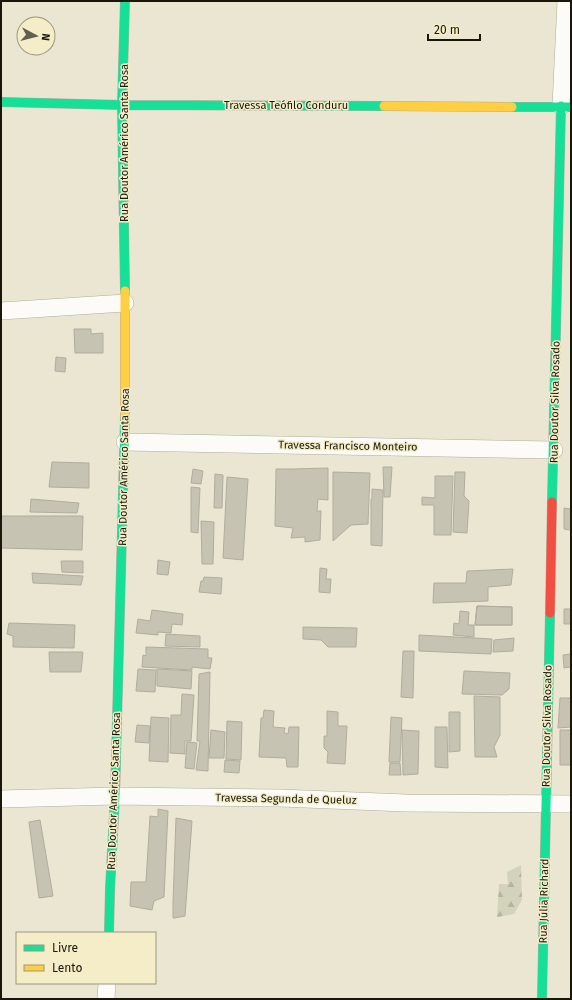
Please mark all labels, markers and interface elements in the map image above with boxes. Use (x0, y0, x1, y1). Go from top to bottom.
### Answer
north arrow (16, 16, 56, 56)
scale bar (428, 16, 480, 42)
text: 20 m (434, 23, 460, 37)
text: N (39, 33, 52, 42)
street label: Rua Doutor Américo Santa Rosa (118, 64, 131, 222)
street label: Travessa Teófilo Conduru (224, 99, 348, 112)
street label: Rua Doutor Silva Rosado (547, 341, 563, 463)
street label: Rua Doutor Américo Santa Rosa (116, 388, 132, 546)
street label: Travessa Francisco Monteiro (278, 438, 418, 454)
street label: Rua Doutor Silva Rosado (539, 665, 555, 787)
street label: Rua Doutor Américo Santa Rosa (105, 712, 123, 870)
street label: Travessa Segunda de Queluz (215, 791, 357, 807)
street label: Rua Júlia Richard (537, 858, 551, 944)
legend (16, 932, 156, 984)
text: Livre (52, 941, 78, 955)
text: Lento (52, 961, 82, 975)

